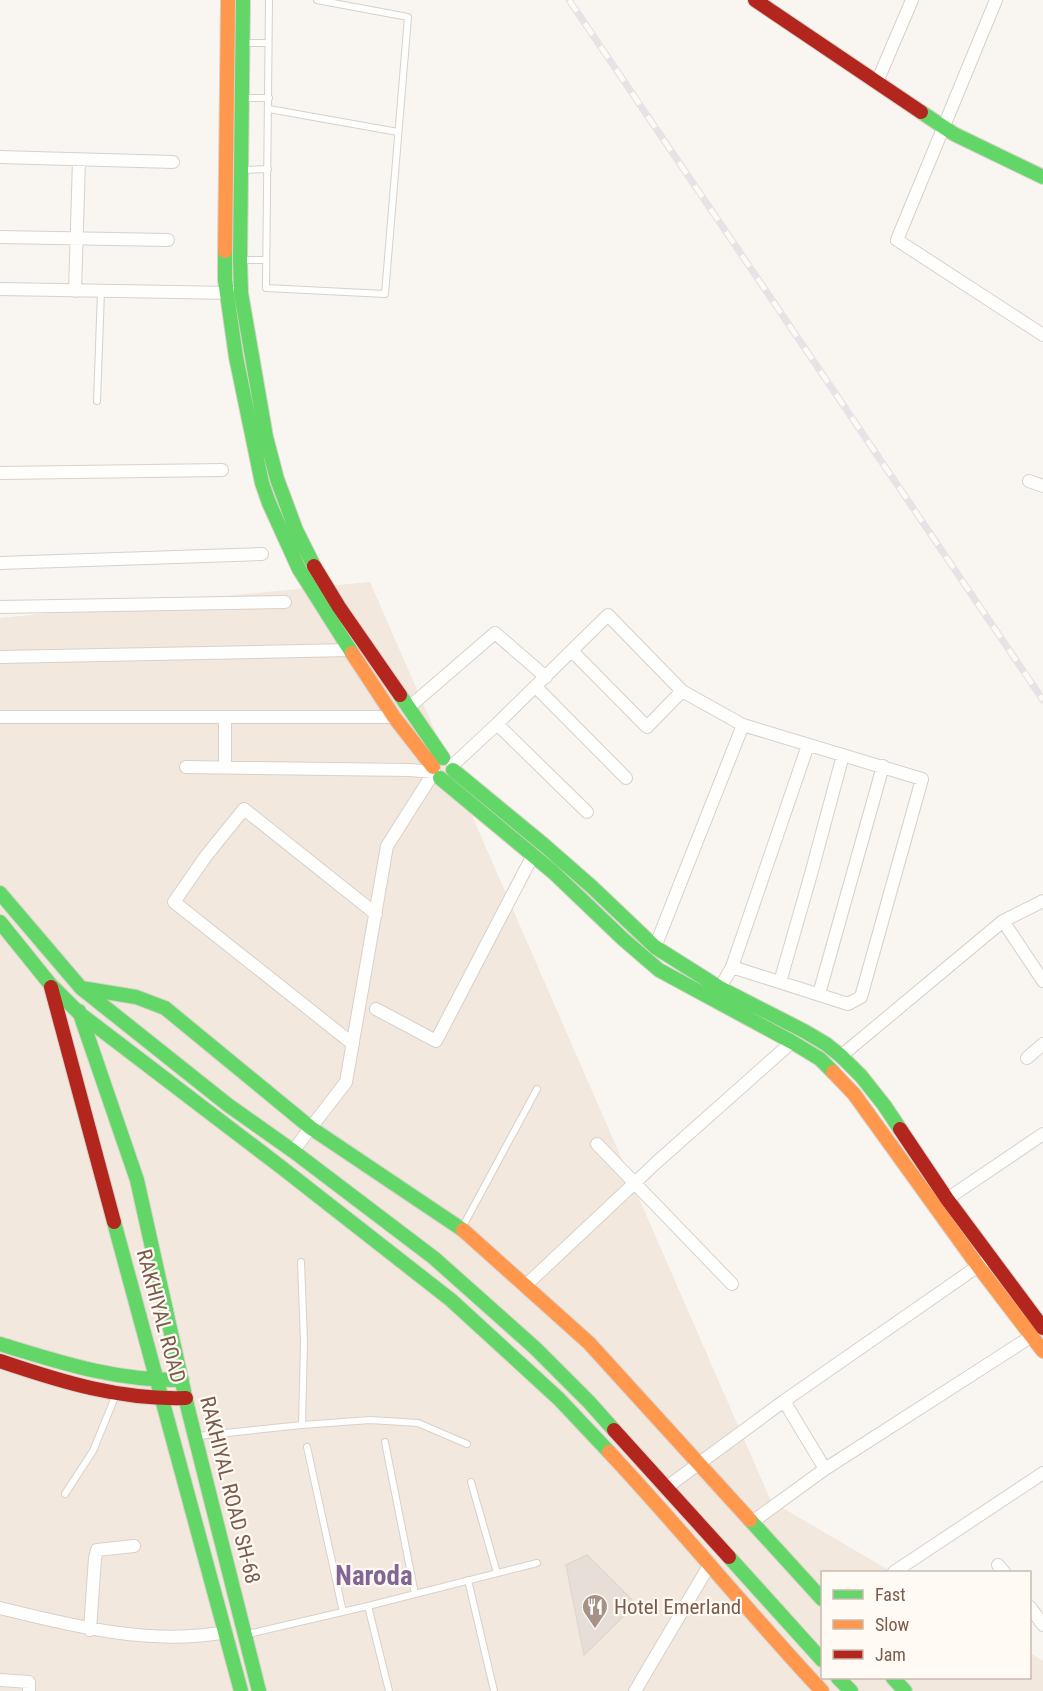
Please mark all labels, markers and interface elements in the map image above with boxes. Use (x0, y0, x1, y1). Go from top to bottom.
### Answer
street label: RAKHIYAL ROAD (132, 1247, 190, 1385)
street label: RAKHIYAL ROAD SH-68 (195, 1394, 265, 1586)
district label: Naroda (335, 1560, 413, 1592)
legend (821, 1571, 1031, 1679)
text: Fast (875, 1584, 906, 1605)
restaurant icon: Hotel Emerland (580, 1592, 610, 1630)
place label: Hotel Emerland (614, 1595, 741, 1619)
text: Slow (875, 1614, 910, 1635)
text: Jam (875, 1644, 906, 1665)

